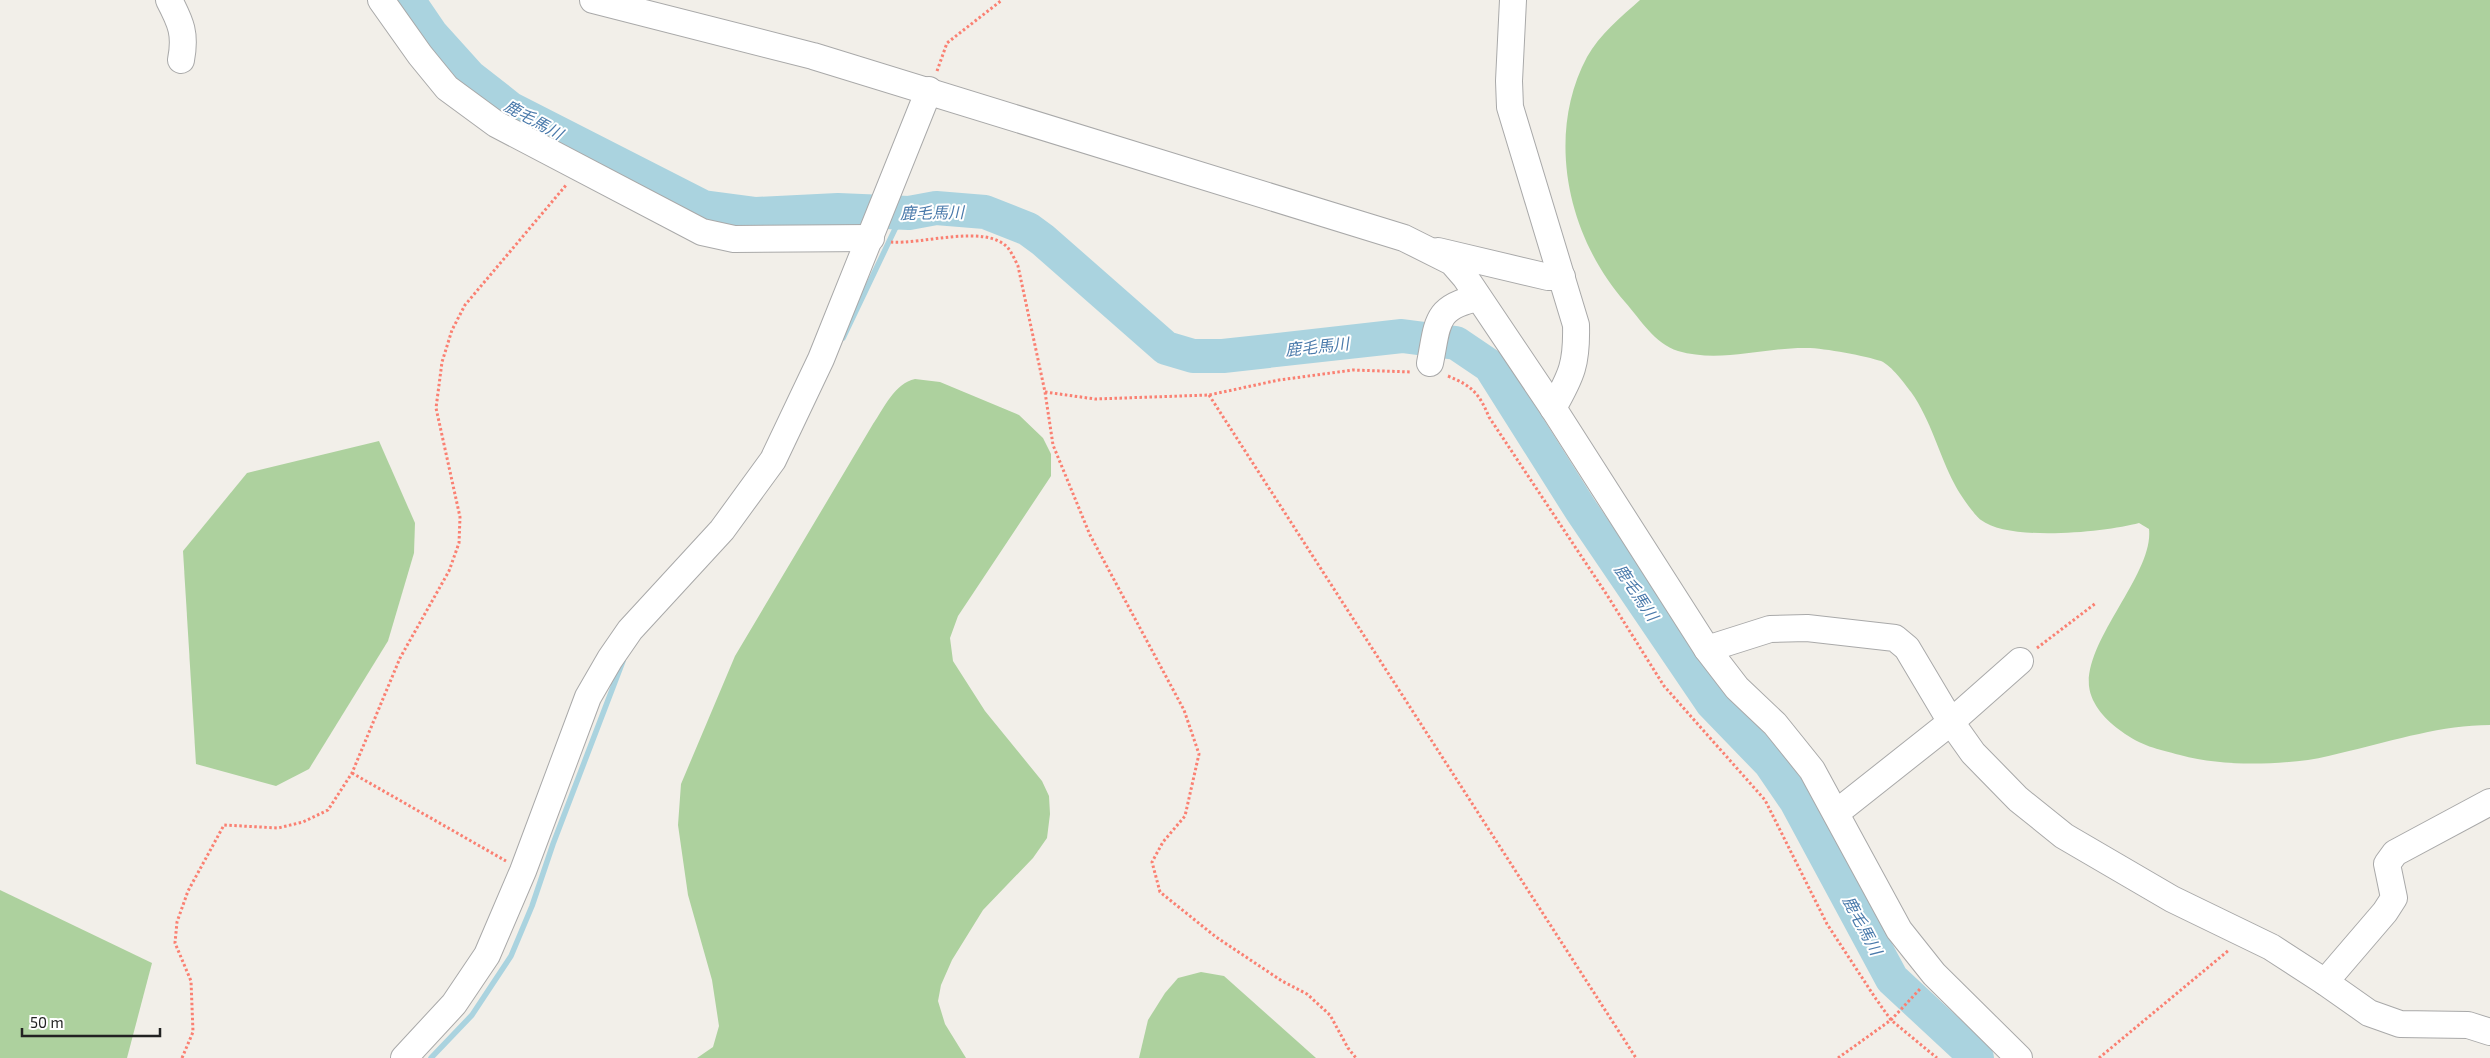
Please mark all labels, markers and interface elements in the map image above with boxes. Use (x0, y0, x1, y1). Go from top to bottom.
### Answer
water label: 鹿毛馬川 (501, 95, 568, 144)
water label: 鹿毛馬川 (900, 202, 966, 222)
water label: 鹿毛馬川 (1284, 333, 1352, 359)
water label: 鹿毛馬川 (1611, 560, 1664, 625)
water label: 鹿毛馬川 (1840, 892, 1887, 959)
scale bar (22, 1006, 160, 1038)
text: 50 m (30, 1013, 64, 1031)

